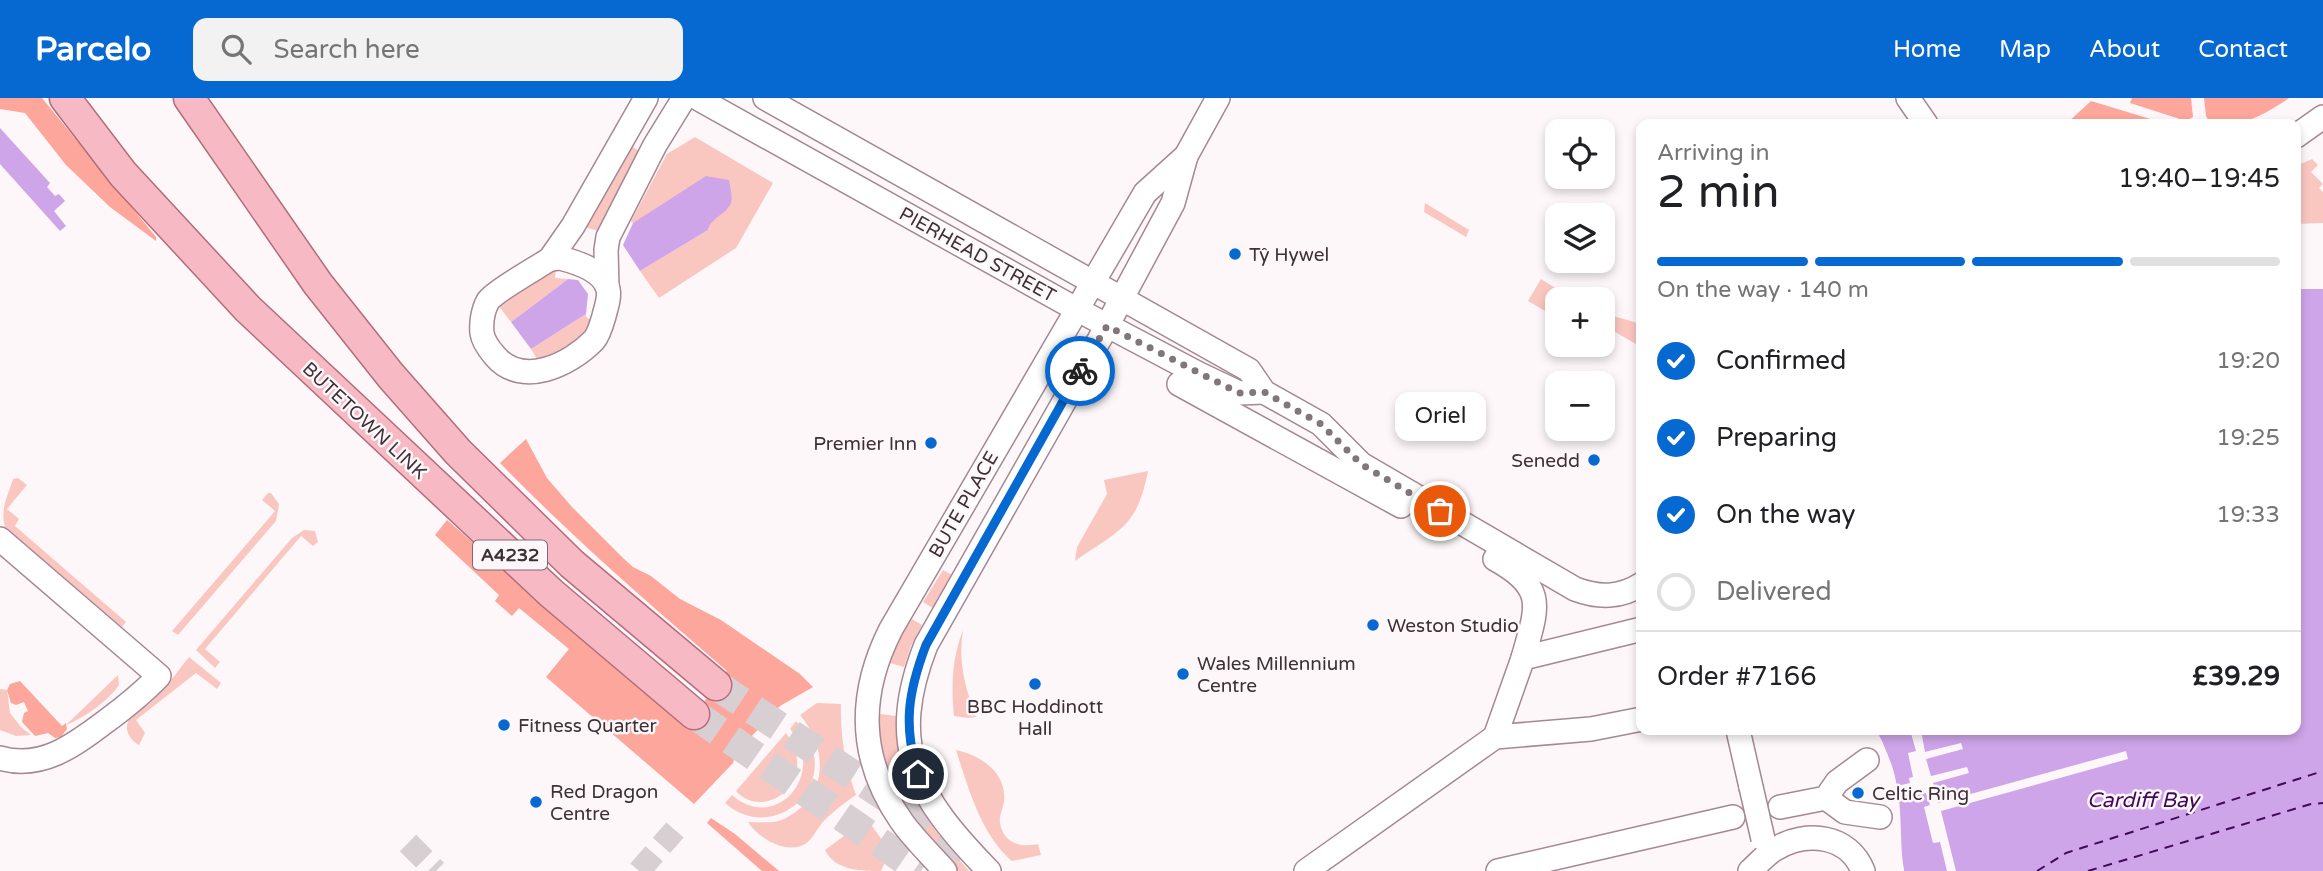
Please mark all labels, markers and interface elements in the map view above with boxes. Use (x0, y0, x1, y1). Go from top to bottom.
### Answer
search box (193, 18, 683, 81)
text: Parcelo (35, 30, 151, 69)
icon: search (217, 30, 255, 68)
text: Search here (273, 34, 420, 65)
text: Home (1893, 35, 1961, 64)
text: Map (1999, 35, 2051, 64)
text: About (2089, 35, 2160, 64)
text: Contact (2198, 35, 2288, 64)
map controls (1545, 119, 1615, 441)
button: locate (1545, 119, 1615, 189)
text: Arriving in (1657, 139, 1770, 167)
text: 19:40–19:45 (2118, 163, 2280, 194)
text: 2 min (1657, 165, 1780, 220)
street label: PIERHEAD STREET (895, 203, 1060, 307)
button: layers (1545, 203, 1615, 273)
place label: Tŷ Hywel (1249, 244, 1329, 266)
marker: Tŷ Hywel (1227, 246, 1243, 262)
text: On the way · 140 m (1657, 276, 1869, 304)
button: + (1545, 287, 1615, 357)
courier (1045, 336, 1115, 406)
icon: check (1657, 342, 1695, 380)
text: Confirmed (1716, 345, 1846, 376)
text: 19:20 (2216, 347, 2280, 375)
icon: bike (1061, 352, 1099, 390)
street label: BUTETOWN LINK (298, 358, 431, 484)
button: − (1545, 371, 1615, 441)
callout: Oriel (1394, 392, 1486, 441)
text: Oriel (1415, 402, 1466, 430)
icon: check (1657, 419, 1695, 457)
text: Preparing (1716, 422, 1837, 453)
text: 19:25 (2216, 424, 2280, 452)
place label: Premier Inn (813, 433, 917, 455)
marker: Premier Inn (923, 435, 939, 451)
street label: BUTE PLACE (925, 448, 1003, 561)
place label: Senedd (1511, 450, 1580, 472)
marker: Senedd (1586, 452, 1602, 468)
pin (1410, 481, 1470, 541)
icon: bag (1421, 492, 1459, 530)
icon: check (1657, 496, 1695, 534)
text: On the way (1716, 499, 1856, 530)
text: 19:33 (2216, 501, 2280, 529)
road number: A4232 (473, 541, 547, 570)
text: Delivered (1716, 576, 1832, 607)
place label: Weston Studio (1387, 615, 1519, 637)
marker: Weston Studio (1365, 617, 1381, 633)
place label: Wales Millennium Centre (1197, 653, 1356, 697)
text: Order #7166 (1657, 661, 1817, 692)
text: £39.29 (2192, 661, 2280, 692)
marker: Wales Millennium Centre (1175, 666, 1191, 682)
marker: BBC Hoddinott Hall (1027, 676, 1043, 692)
place label: BBC Hoddinott Hall (967, 696, 1103, 740)
place label: Fitness Quarter (518, 715, 658, 737)
marker: Fitness Quarter (496, 717, 512, 733)
pin (888, 744, 948, 804)
icon: home (899, 755, 937, 793)
place label: Red Dragon Centre (550, 781, 658, 825)
place label: Celtic Ring (1872, 783, 1969, 805)
marker: Celtic Ring (1850, 785, 1866, 801)
water label: Cardiff Bay (2087, 788, 2202, 813)
marker: Red Dragon Centre (528, 794, 544, 810)

